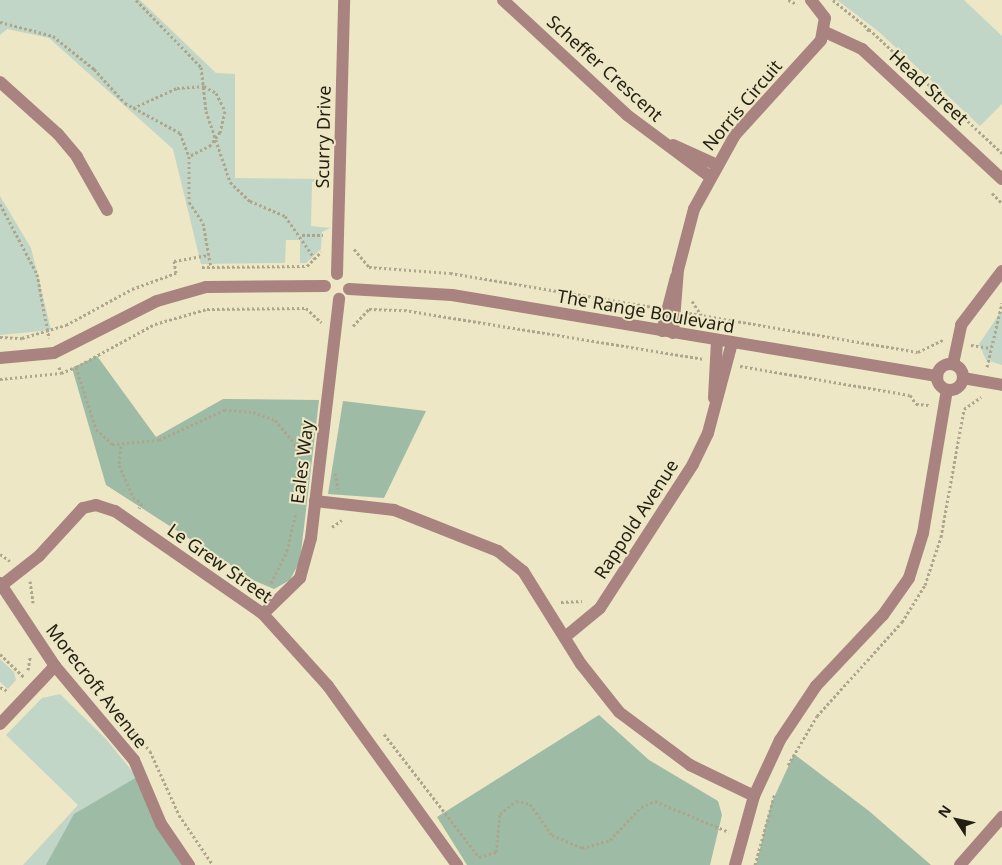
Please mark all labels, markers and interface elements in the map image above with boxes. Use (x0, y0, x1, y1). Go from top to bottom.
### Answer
street label: Scheffer Crescent (543, 10, 667, 126)
street label: Head Street (885, 45, 973, 129)
street label: Norris Circuit (698, 55, 786, 155)
street label: Scurry Drive (311, 85, 335, 189)
street label: The Range Boulevard (556, 285, 736, 337)
street label: Eales Way (286, 419, 318, 505)
street label: Rappold Avenue (589, 455, 683, 583)
street label: Le Grew Street (163, 519, 277, 607)
street label: Morecroft Avenue (42, 620, 152, 752)
north arrow (932, 795, 982, 845)
text: N (933, 801, 955, 821)

